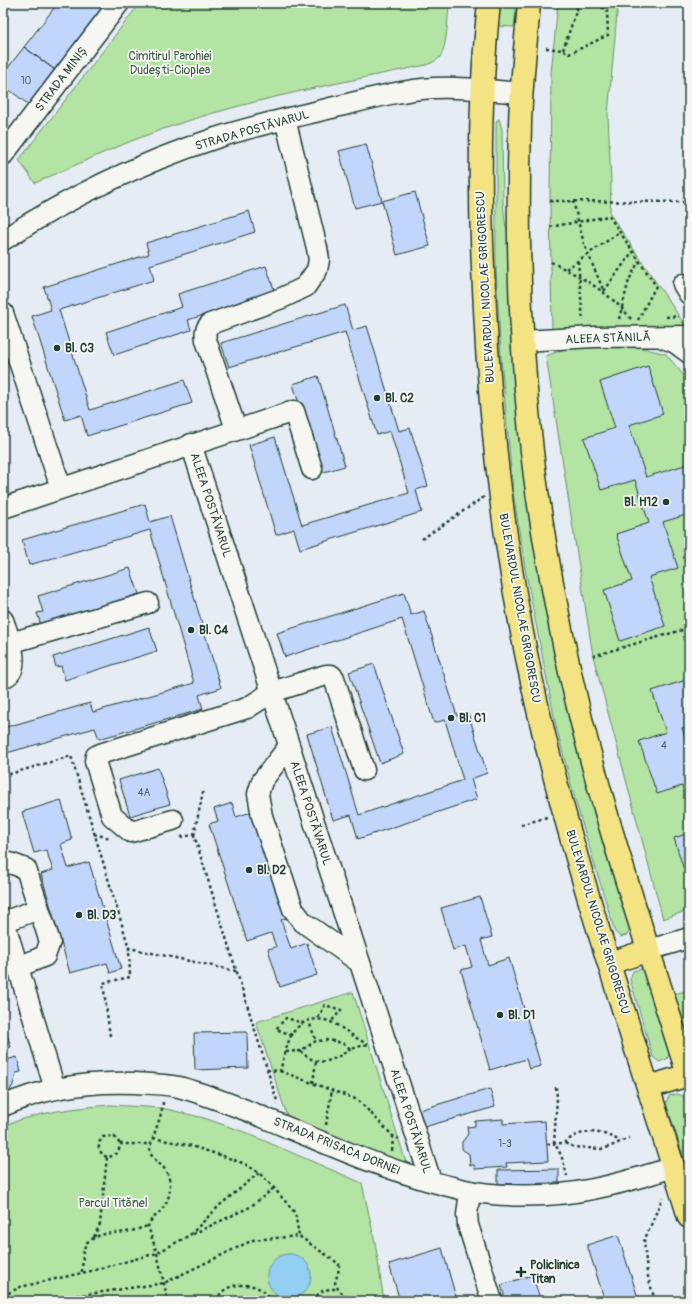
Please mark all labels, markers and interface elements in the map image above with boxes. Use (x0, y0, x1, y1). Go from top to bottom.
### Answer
street label: STRADA MINIȘ (32, 44, 91, 115)
park label: Cimitirul Parohiei Dudești-Cioplea (129, 49, 211, 78)
house number: 10 (21, 75, 32, 87)
street label: STRADA POSTĂVARUL (193, 107, 311, 154)
street label: BULEVARDUL NICOLAE GRIGORESCU (473, 190, 498, 383)
street label: ALEEA STĂNILĂ (565, 330, 651, 347)
place label: Bl. C3 (65, 341, 94, 356)
marker: Bl. C3 (52, 343, 62, 353)
place label: Bl. C2 (385, 391, 414, 406)
marker: Bl. C2 (372, 393, 382, 403)
street label: ALEEA POSTĂVARUL (187, 451, 235, 560)
place label: Bl. H12 (624, 495, 658, 510)
marker: Bl. H12 (661, 497, 671, 507)
street label: BULEVARDUL NICOLAE GRIGORESCU (495, 512, 544, 704)
place label: Bl. C4 (199, 623, 228, 638)
marker: Bl. C4 (186, 625, 196, 635)
place label: Bl. C1 (459, 711, 486, 726)
marker: Bl. C1 (446, 713, 456, 723)
house number: 4 (661, 740, 667, 752)
street label: ALEEA POSTĂVARUL (287, 759, 335, 868)
house number: 4A (138, 787, 151, 799)
street label: BULEVARDUL NICOLAE GRIGORESCU (562, 828, 633, 1016)
place label: Bl. D2 (257, 863, 286, 878)
marker: Bl. D2 (244, 865, 254, 875)
place label: Bl. D3 (87, 908, 116, 923)
marker: Bl. D3 (74, 910, 84, 920)
place label: Bl. D1 (508, 1008, 535, 1023)
marker: Bl. D1 (495, 1010, 505, 1020)
street label: ALEEA POSTĂVARUL (387, 1067, 435, 1176)
street label: STRADA PRISACA DORNEI (271, 1114, 403, 1179)
house number: 1-3 (498, 1138, 512, 1150)
park label: Parcul Titănel (79, 1196, 148, 1211)
place label: Policlinica Titan (529, 1258, 580, 1287)
marker: Policlinica Titan (515, 1266, 527, 1278)

